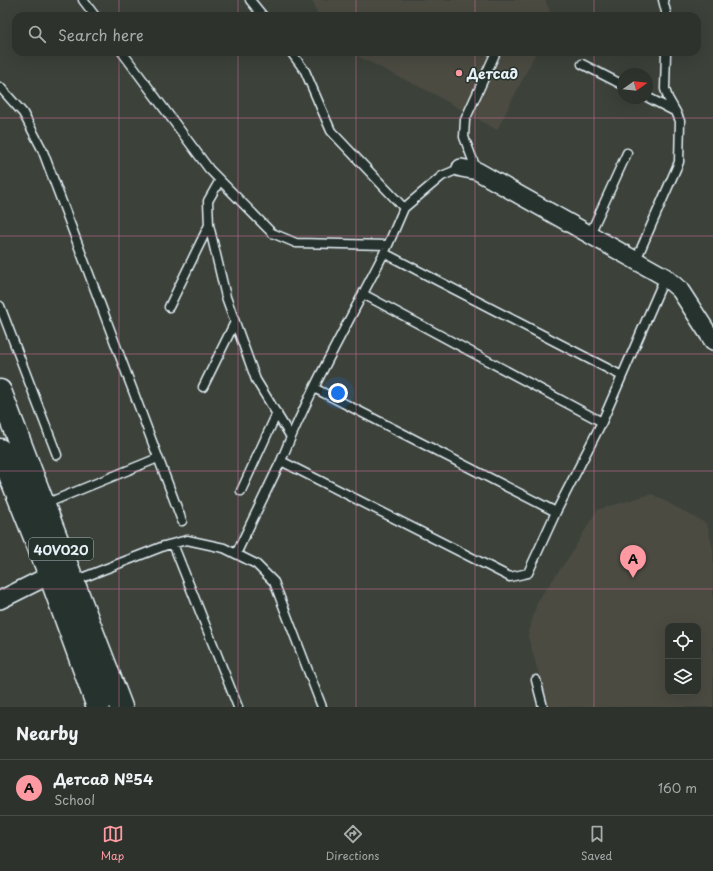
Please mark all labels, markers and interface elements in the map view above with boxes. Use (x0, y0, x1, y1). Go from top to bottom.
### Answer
search box (12, 12, 701, 56)
icon: search (26, 23, 48, 45)
text: Search here (58, 23, 144, 46)
place label: Детсад (466, 63, 519, 84)
marker: Детсад (454, 68, 464, 78)
north arrow (617, 68, 653, 104)
your location (328, 383, 348, 403)
road number: 40V020 (29, 538, 93, 560)
pin: A (620, 545, 646, 578)
map controls (665, 623, 701, 695)
button: locate (665, 623, 701, 659)
button: layers (665, 659, 701, 695)
text: Nearby (16, 720, 78, 746)
text: Детсад №54 (54, 767, 153, 790)
text: A (24, 778, 34, 797)
text: 160 m (658, 778, 697, 797)
text: School (54, 790, 95, 809)
tab: Map (101, 823, 124, 864)
tab: Directions (326, 823, 379, 864)
tab: Saved (581, 823, 612, 864)

